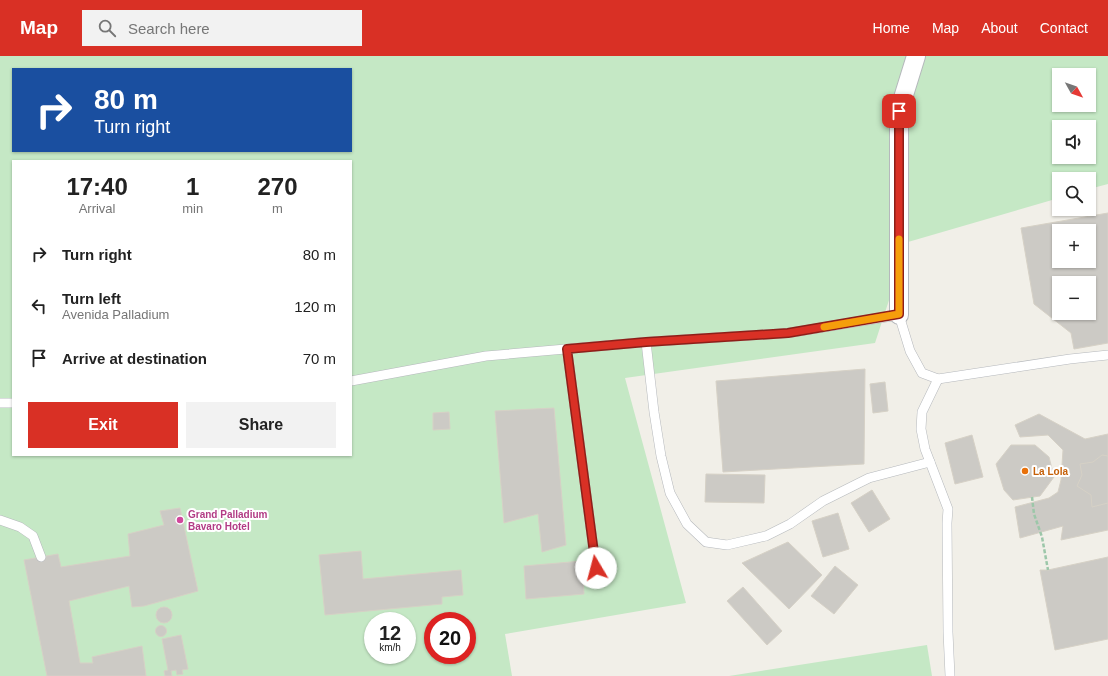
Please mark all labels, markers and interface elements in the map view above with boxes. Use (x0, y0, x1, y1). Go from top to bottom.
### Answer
search box (82, 10, 362, 46)
text: Map (20, 17, 58, 38)
icon: search (96, 17, 118, 39)
text: Search here (128, 20, 210, 37)
text: Home (873, 20, 910, 36)
text: Map (932, 20, 959, 36)
text: About (981, 20, 1018, 36)
text: Contact (1040, 20, 1088, 36)
north arrow (1052, 68, 1096, 112)
map controls (1052, 68, 1096, 320)
icon: right (28, 84, 80, 136)
text: 80 m (94, 84, 158, 115)
pin (882, 94, 916, 128)
icon: arrive (888, 100, 910, 122)
text: Turn right (94, 117, 170, 137)
button: sound (1052, 120, 1096, 164)
button: search (1052, 172, 1096, 216)
text: 17:40 (66, 173, 128, 200)
text: 1 (186, 173, 199, 200)
text: 270 (258, 173, 298, 200)
text: Arrival (79, 201, 116, 216)
text: min (182, 201, 203, 216)
text: m (272, 201, 283, 216)
button: + (1052, 224, 1096, 268)
icon: right (28, 243, 50, 265)
text: Turn right (62, 246, 132, 263)
text: 80 m (303, 246, 336, 263)
button: − (1052, 276, 1096, 320)
text: Turn left (62, 290, 121, 307)
icon: left (28, 295, 50, 317)
text: 120 m (294, 298, 336, 315)
text: Avenida Palladium (62, 307, 169, 322)
icon: arrive (28, 347, 50, 369)
text: Arrive at destination (62, 350, 207, 367)
text: 70 m (303, 350, 336, 367)
button: Exit (28, 402, 178, 448)
button: Share (186, 402, 336, 448)
marker: La Lola (1020, 466, 1030, 476)
place label: La Lola (1033, 466, 1068, 477)
place label: Grand Palladium Bavaro Hotel (188, 509, 268, 532)
marker: Grand Palladium Bavaro Hotel (175, 515, 185, 525)
position arrow (575, 547, 617, 589)
speed limit sign: 20 (424, 612, 476, 664)
text: 12 (379, 622, 401, 644)
text: km/h (379, 642, 401, 653)

